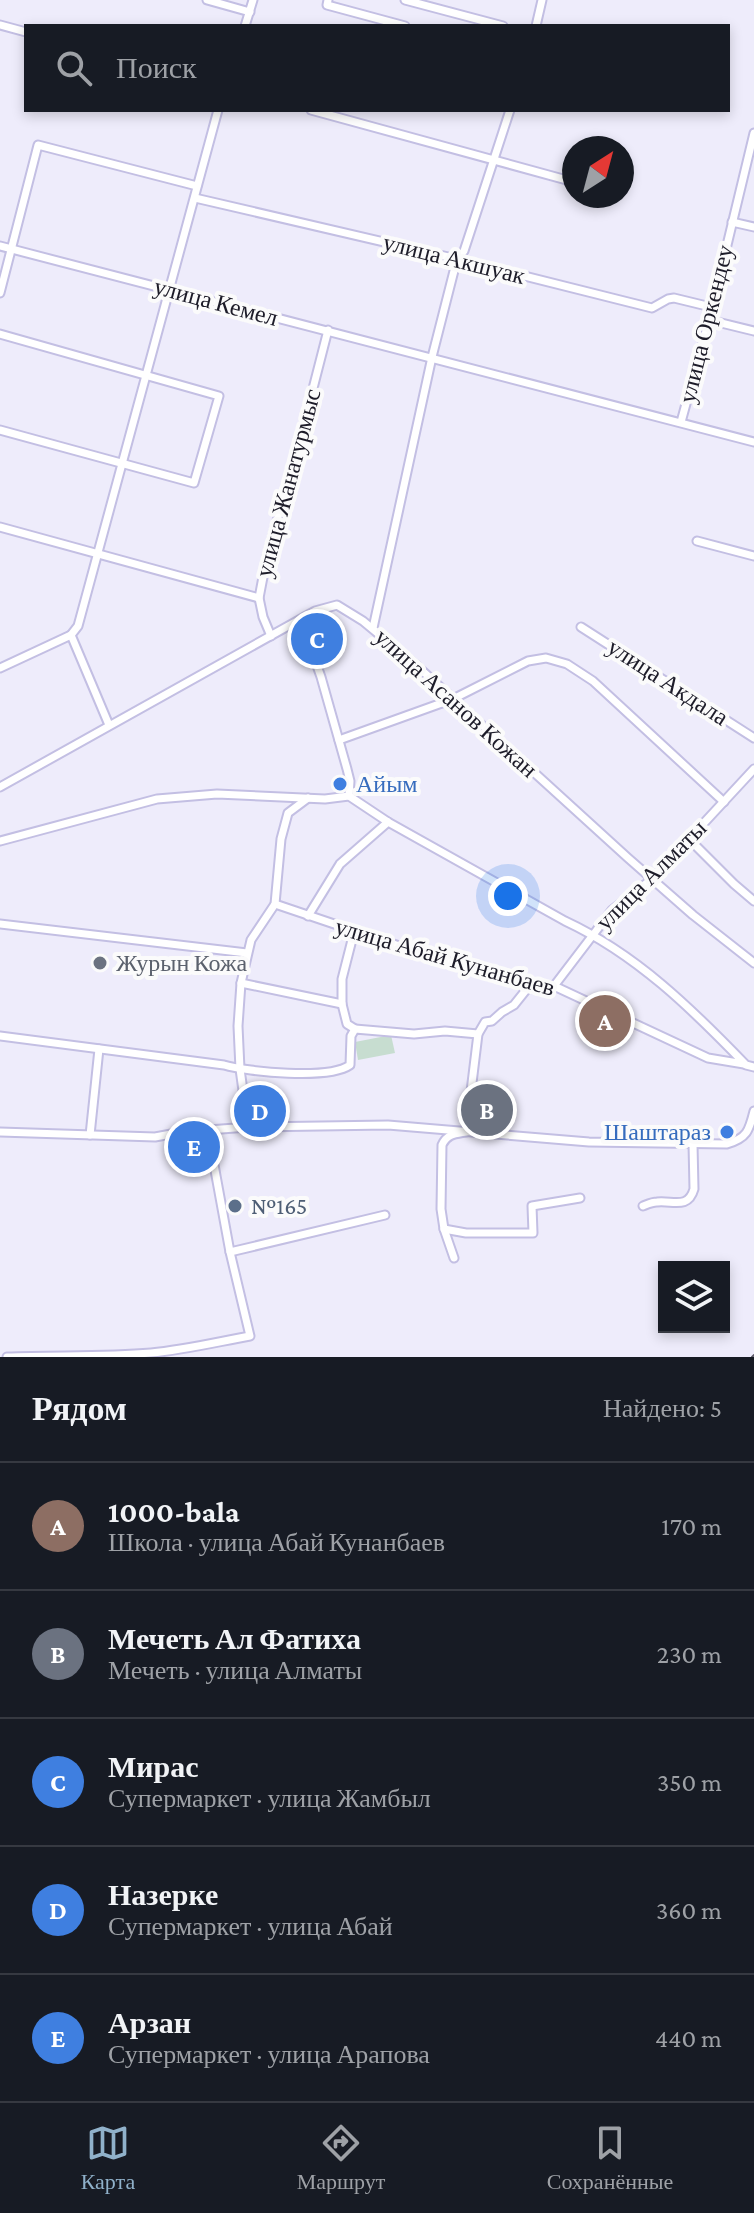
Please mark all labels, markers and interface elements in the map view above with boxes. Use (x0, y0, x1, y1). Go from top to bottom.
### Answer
search box (24, 24, 730, 112)
icon: search (52, 46, 96, 90)
text: Поиск (116, 51, 197, 84)
north arrow (562, 136, 634, 208)
street label: улица Акшуак (380, 228, 528, 289)
street label: улица Оркендеу (673, 242, 738, 406)
street label: улица Кемел (151, 272, 281, 331)
street label: улица Жанатурмыс (249, 386, 326, 580)
pin: C (291, 609, 343, 669)
street label: улица Асанов Кожан (370, 623, 543, 783)
street label: улица Акдала (603, 633, 734, 731)
place label: Айым (356, 770, 418, 797)
marker: Айым (331, 775, 349, 793)
street label: улица Алматы (590, 814, 711, 935)
your location (488, 876, 528, 916)
street label: улица Абай Кунанбаев (332, 912, 558, 1001)
place label: Журын Кожа (116, 949, 248, 976)
marker: Журын Кожа (91, 954, 109, 972)
pin: A (579, 991, 631, 1051)
pin: B (461, 1080, 513, 1140)
pin: D (234, 1081, 286, 1141)
pin: E (168, 1117, 220, 1177)
place label: Шаштараз (604, 1118, 711, 1145)
marker: Шаштараз (718, 1123, 736, 1141)
place label: №165 (251, 1192, 307, 1219)
marker: №165 (226, 1197, 244, 1215)
map controls (658, 1261, 730, 1333)
button: layers (658, 1261, 730, 1333)
text: Рядом (32, 1390, 127, 1427)
text: Найдено: 5 (603, 1394, 722, 1423)
text: 1000-bala (108, 1495, 240, 1528)
text: A (50, 1512, 66, 1541)
text: 170 m (661, 1512, 722, 1541)
text: Школа · улица Абай Кунанбаев (108, 1528, 445, 1557)
text: Мечеть Ал Фатиха (108, 1622, 361, 1655)
text: B (50, 1640, 66, 1669)
text: 230 m (657, 1640, 722, 1669)
text: Мечеть · улица Алматы (108, 1656, 362, 1685)
text: Мирас (108, 1750, 199, 1783)
text: C (50, 1768, 66, 1797)
text: 350 m (657, 1768, 722, 1797)
text: Супермаркет · улица Жамбыл (108, 1784, 431, 1813)
text: Назерке (108, 1878, 218, 1911)
text: D (49, 1896, 67, 1925)
text: 360 m (656, 1896, 722, 1925)
text: Супермаркет · улица Абай (108, 1912, 393, 1941)
text: Арзан (108, 2006, 191, 2039)
text: E (51, 2024, 65, 2053)
text: 440 m (655, 2024, 722, 2053)
text: Супермаркет · улица Арапова (108, 2040, 430, 2069)
tab: Карта (81, 2121, 135, 2195)
tab: Маршрут (297, 2121, 385, 2195)
tab: Сохранённые (547, 2121, 673, 2195)

